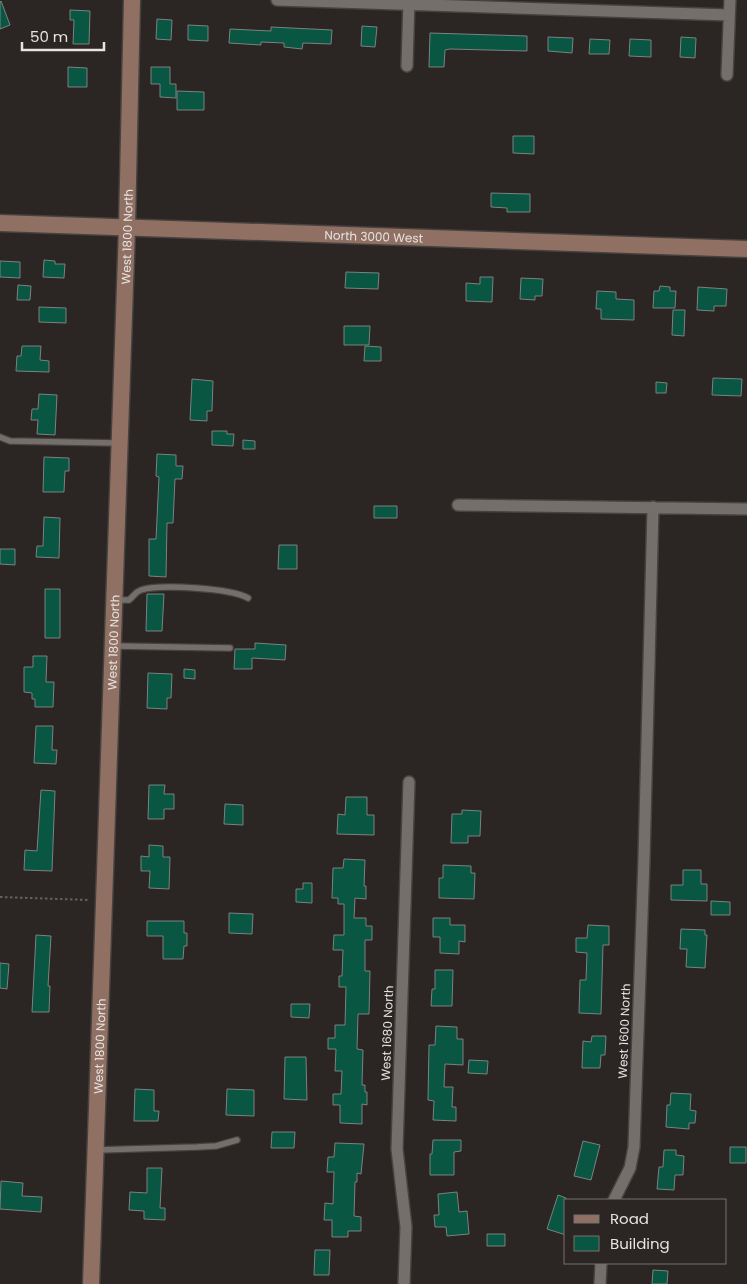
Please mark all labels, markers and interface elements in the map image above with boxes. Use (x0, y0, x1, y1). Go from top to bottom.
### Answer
scale bar (22, 20, 105, 52)
text: 50 m (30, 26, 68, 47)
street label: West 1800 North (117, 189, 136, 285)
street label: North 3000 West (324, 226, 423, 246)
street label: West 1800 North (103, 594, 123, 690)
street label: West 1600 North (614, 983, 634, 1079)
street label: West 1680 North (377, 985, 397, 1081)
street label: West 1800 North (89, 998, 109, 1094)
legend (564, 1199, 727, 1264)
text: Road (610, 1208, 649, 1229)
text: Building (610, 1233, 670, 1254)

